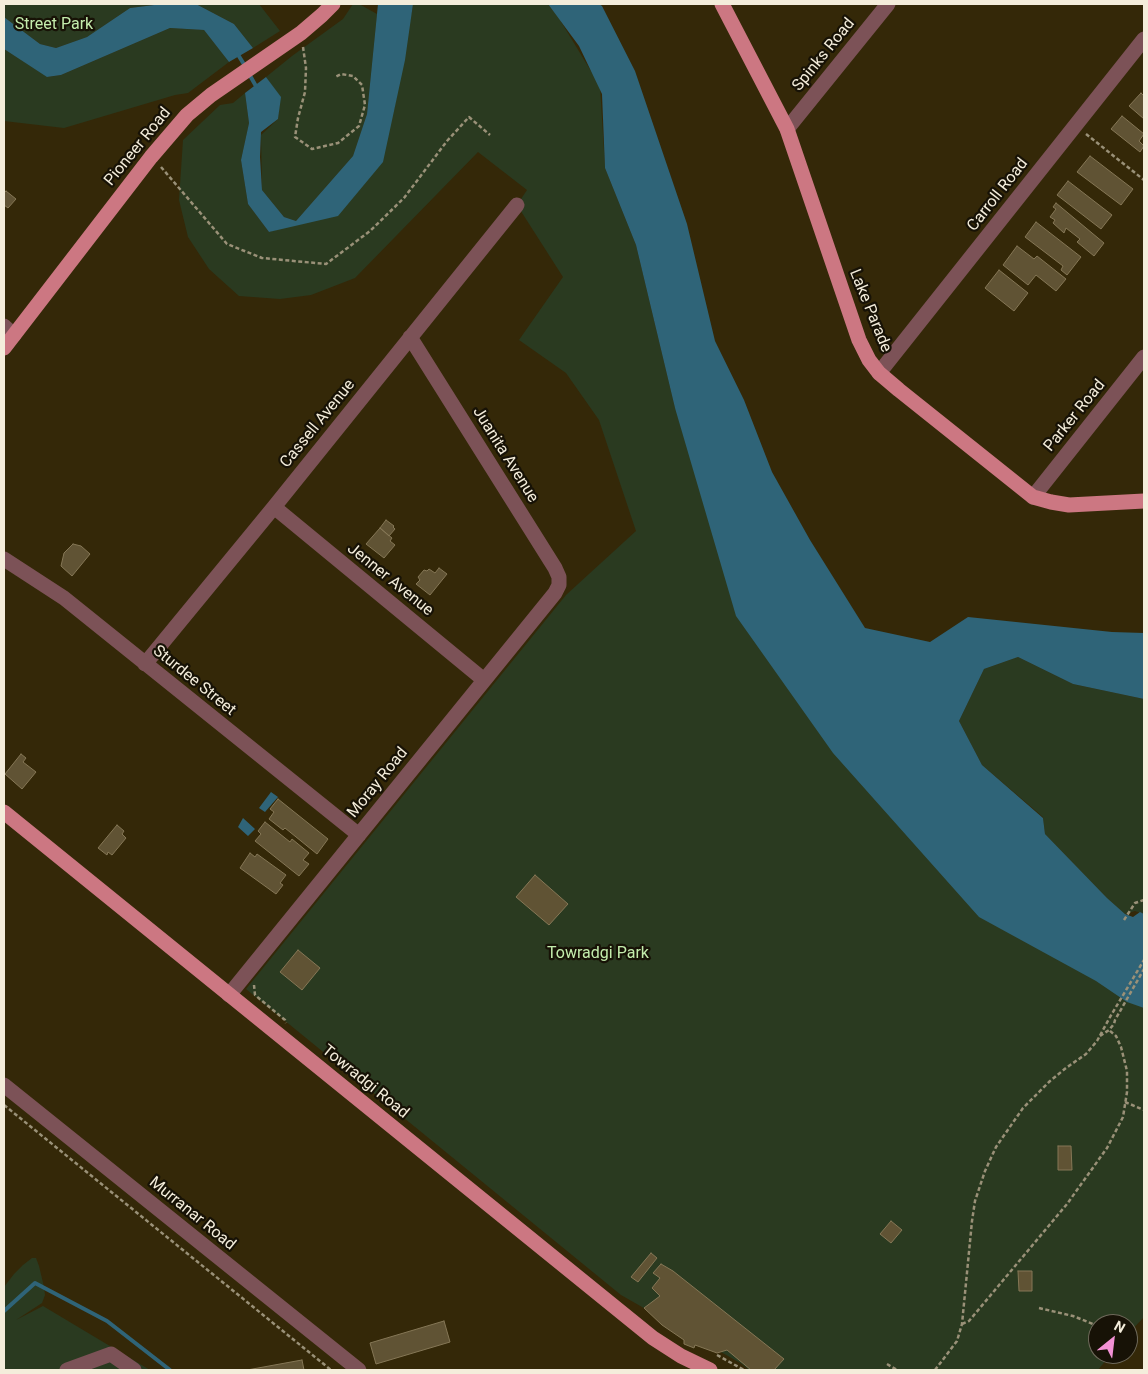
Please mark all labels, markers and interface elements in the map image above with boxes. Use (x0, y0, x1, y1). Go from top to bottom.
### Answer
park label: Street Park (15, 15, 93, 35)
street label: Spinks Road (789, 15, 859, 95)
street label: Pioneer Road (101, 104, 175, 190)
street label: Carroll Road (964, 155, 1032, 235)
street label: Lake Parade (845, 267, 895, 355)
street label: Cassell Avenue (276, 376, 360, 472)
street label: Parker Road (1040, 376, 1110, 456)
street label: Juanita Avenue (468, 404, 542, 506)
street label: Jenner Avenue (343, 539, 437, 621)
street label: Sturdee Street (149, 642, 239, 720)
street label: Moray Road (344, 744, 412, 822)
park label: Towradgi Park (547, 944, 649, 964)
street label: Towradgi Road (318, 1041, 412, 1123)
street label: Murranar Road (145, 1173, 239, 1255)
north arrow (1088, 1314, 1138, 1364)
text: N (1112, 1317, 1128, 1336)

